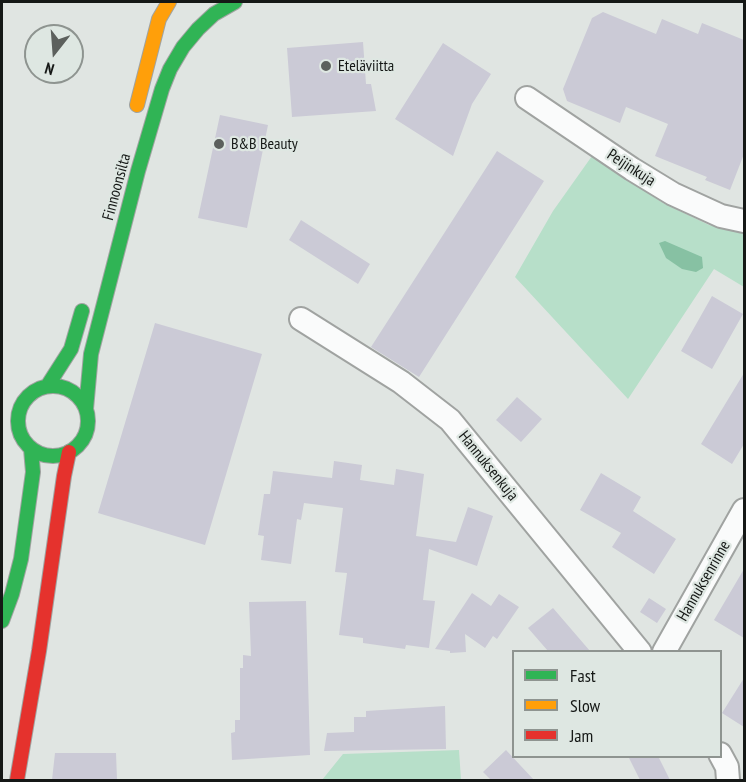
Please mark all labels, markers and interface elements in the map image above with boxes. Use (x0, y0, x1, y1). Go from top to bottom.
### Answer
north arrow (24, 24, 84, 84)
place label: Eteläviitta (338, 56, 394, 76)
text: N (42, 58, 56, 80)
marker: Eteläviitta (319, 59, 333, 73)
place label: B&B Beauty (231, 134, 298, 154)
marker: B&B Beauty (212, 137, 226, 151)
street label: Peijinkuja (603, 145, 659, 191)
street label: Finnoonsilta (99, 151, 135, 223)
street label: Hannuksenkuja (454, 427, 522, 505)
street label: Hannuksenrinne (673, 537, 735, 625)
legend (512, 650, 722, 758)
text: Fast (570, 664, 596, 687)
text: Slow (570, 694, 600, 717)
text: Jam (570, 724, 593, 747)

